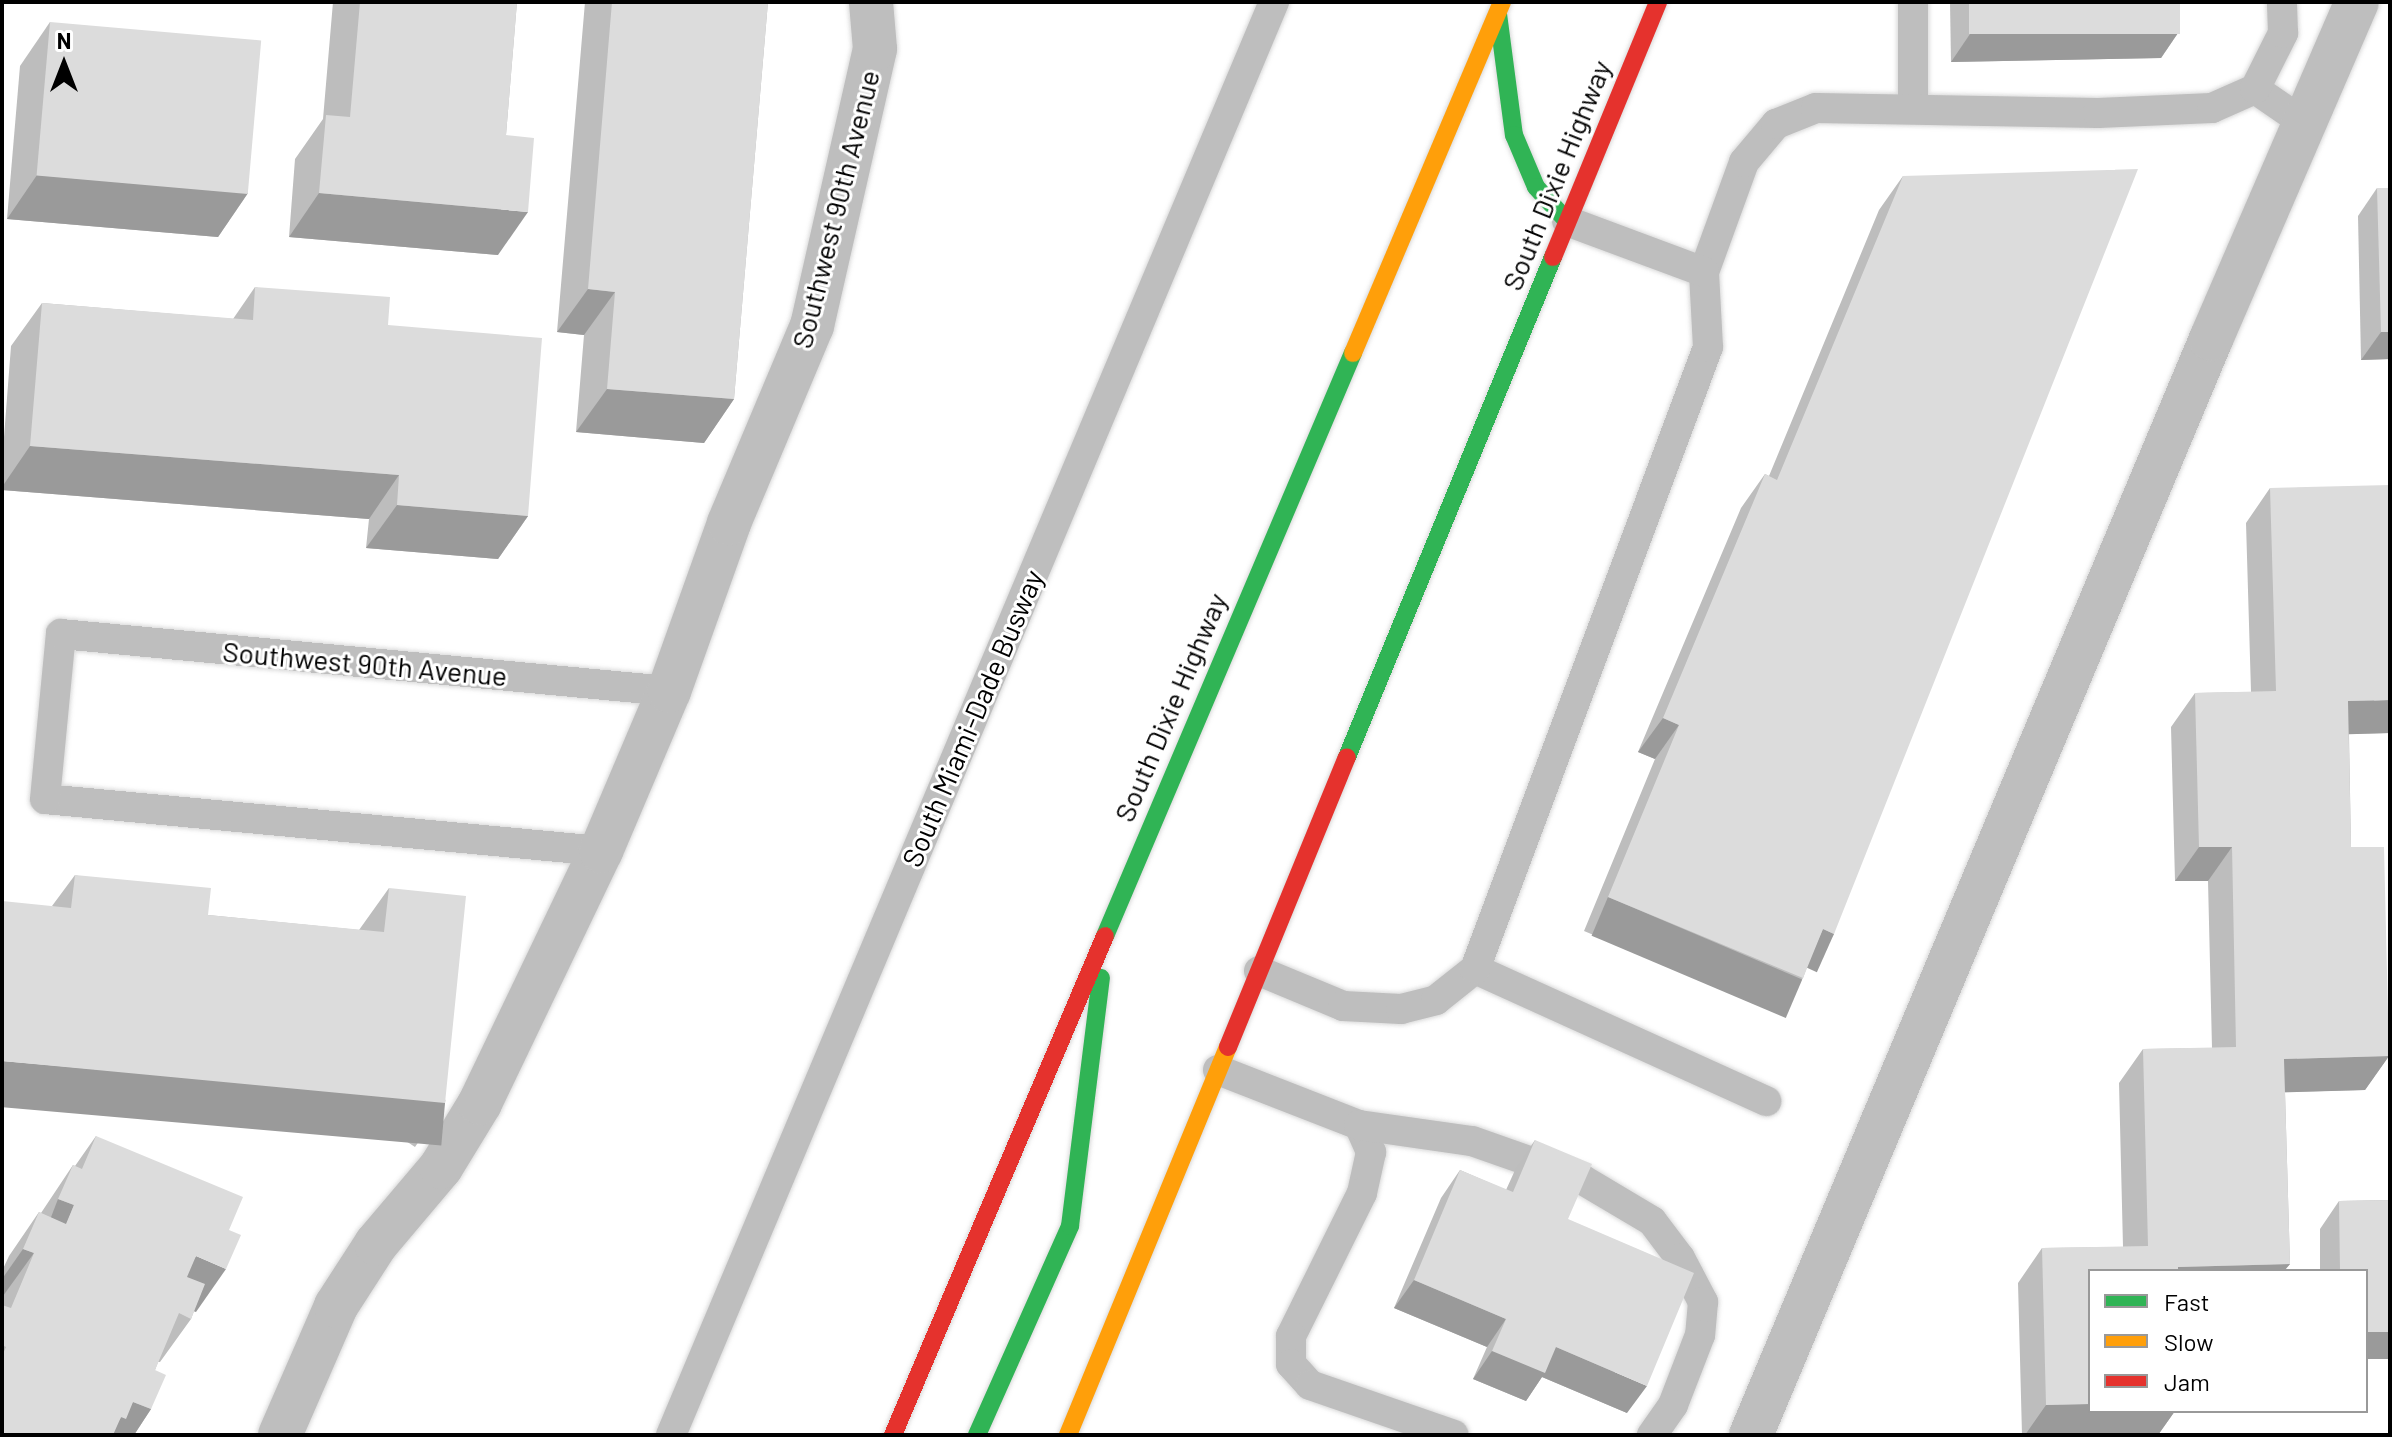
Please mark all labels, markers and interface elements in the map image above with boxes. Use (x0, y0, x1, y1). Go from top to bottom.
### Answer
north arrow (24, 24, 104, 104)
text: N (57, 27, 71, 53)
street label: South Dixie Highway (1495, 55, 1617, 295)
street label: Southwest 90th Avenue (784, 66, 886, 352)
street label: South Miami-Dade Busway (894, 564, 1050, 872)
street label: South Dixie Highway (1107, 588, 1233, 826)
street label: Southwest 90th Avenue (221, 634, 509, 692)
legend (2088, 1269, 2368, 1413)
text: Fast (2164, 1287, 2209, 1316)
text: Slow (2164, 1327, 2213, 1356)
text: Jam (2164, 1367, 2210, 1396)

